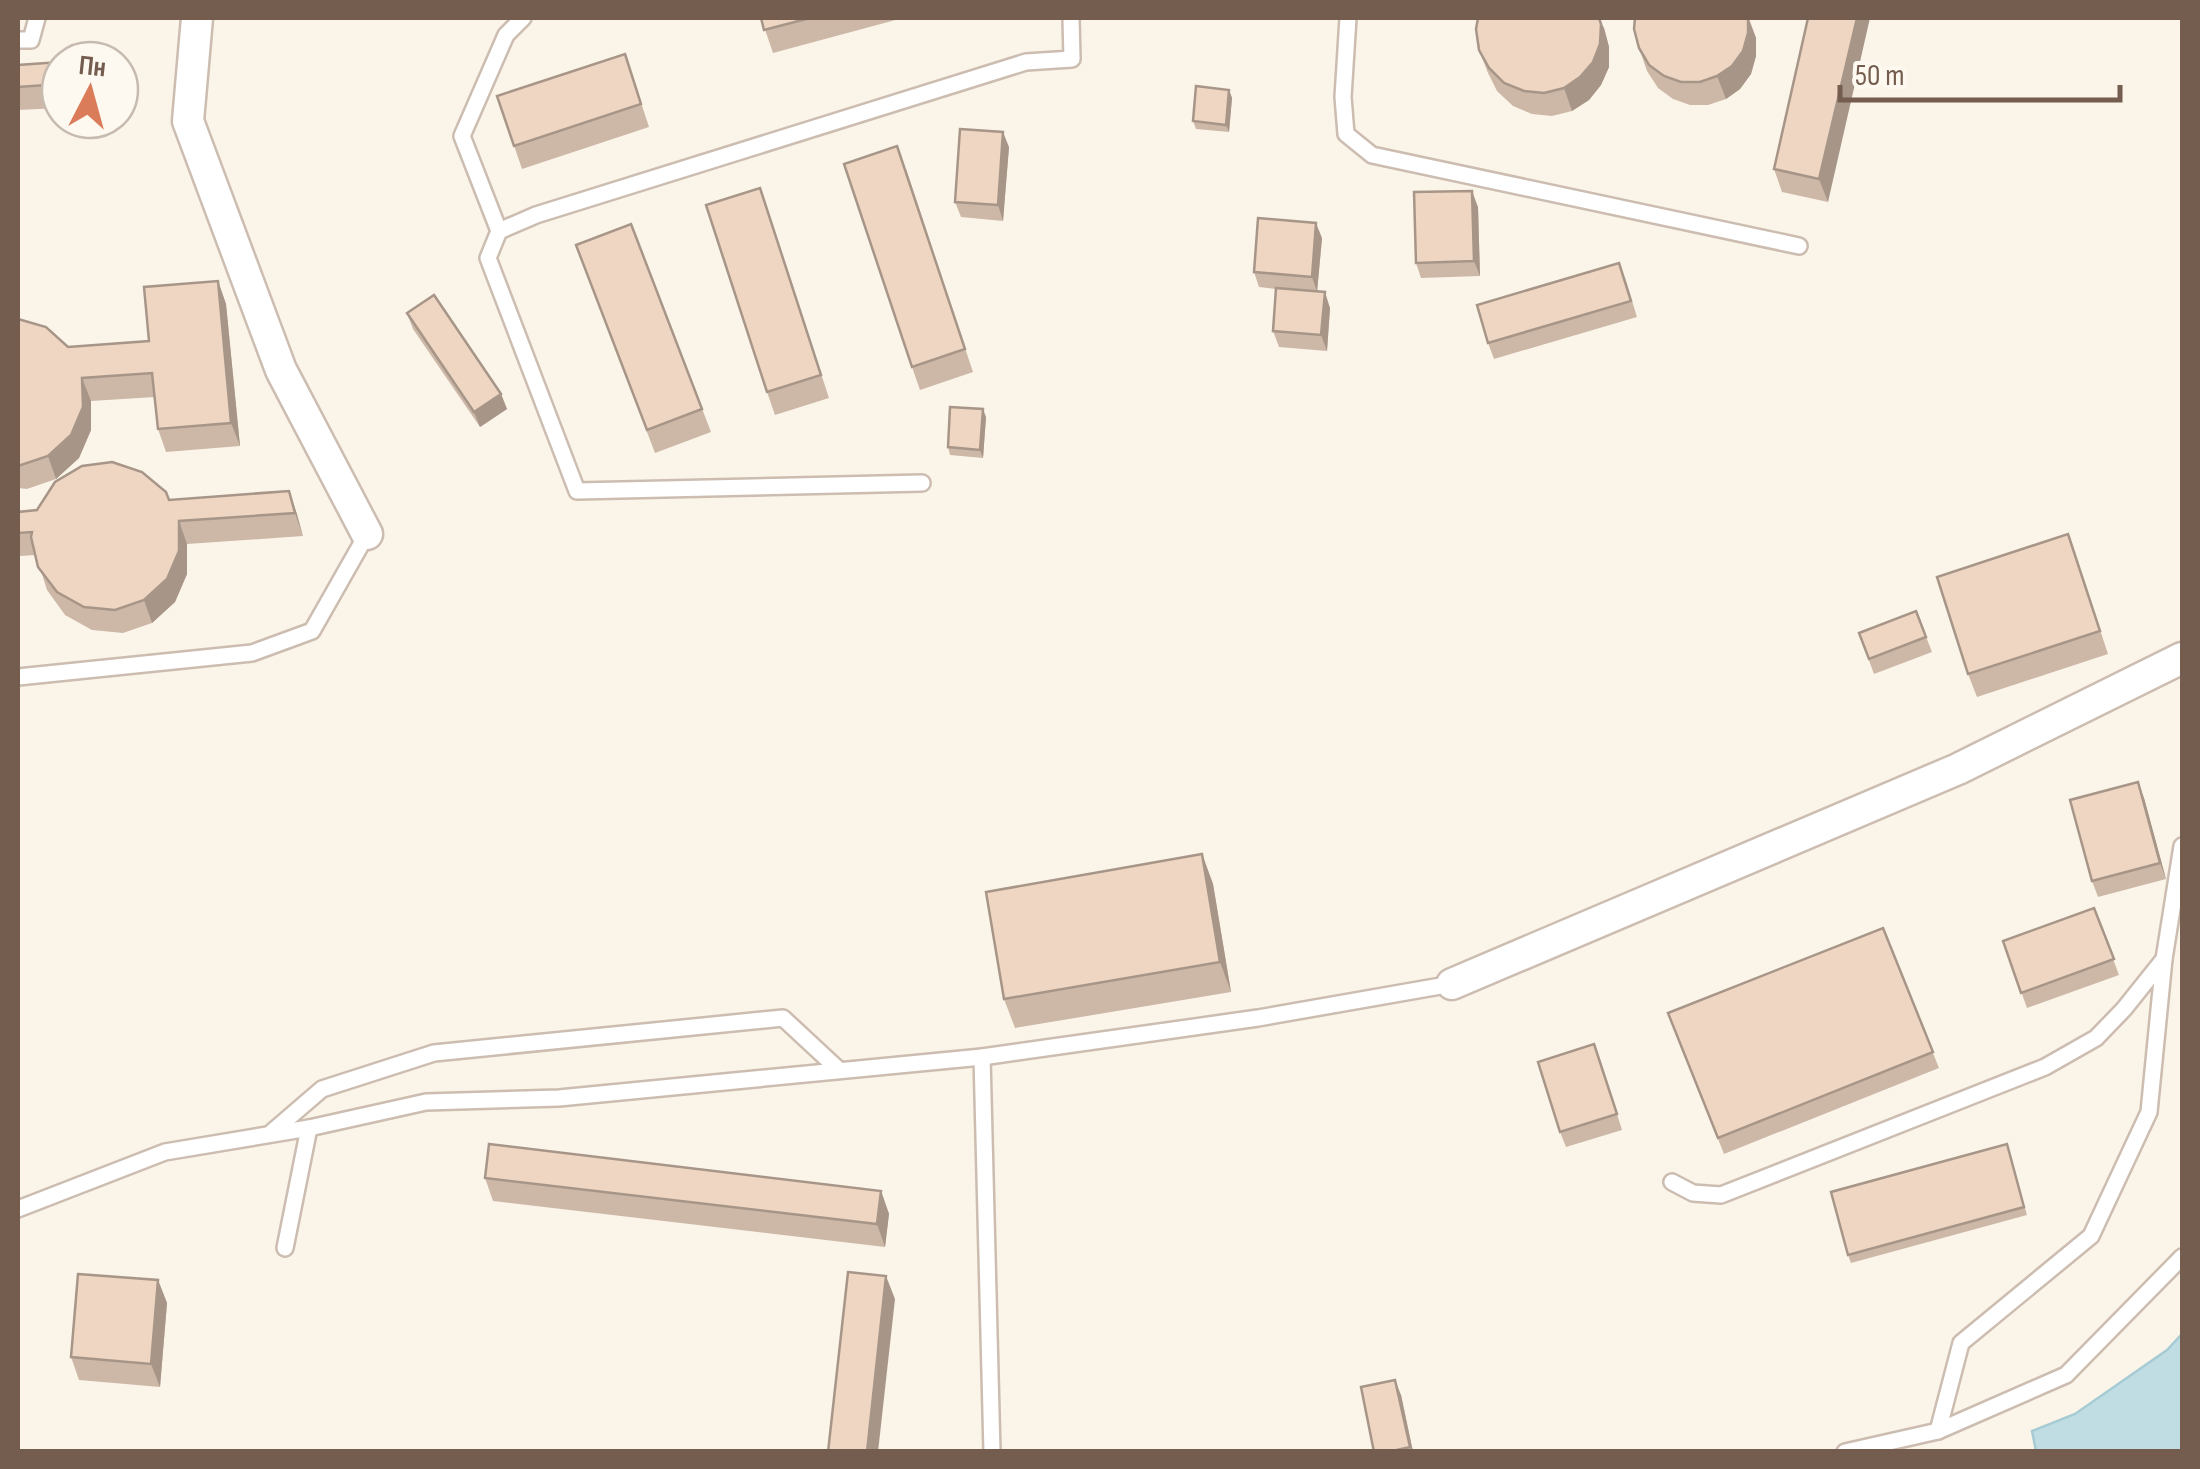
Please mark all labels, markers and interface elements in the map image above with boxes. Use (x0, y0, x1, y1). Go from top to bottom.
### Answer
north arrow (40, 40, 140, 140)
scale bar (1840, 40, 2120, 102)
text: Пн (77, 49, 108, 84)
text: 50 m (1855, 58, 1904, 94)

